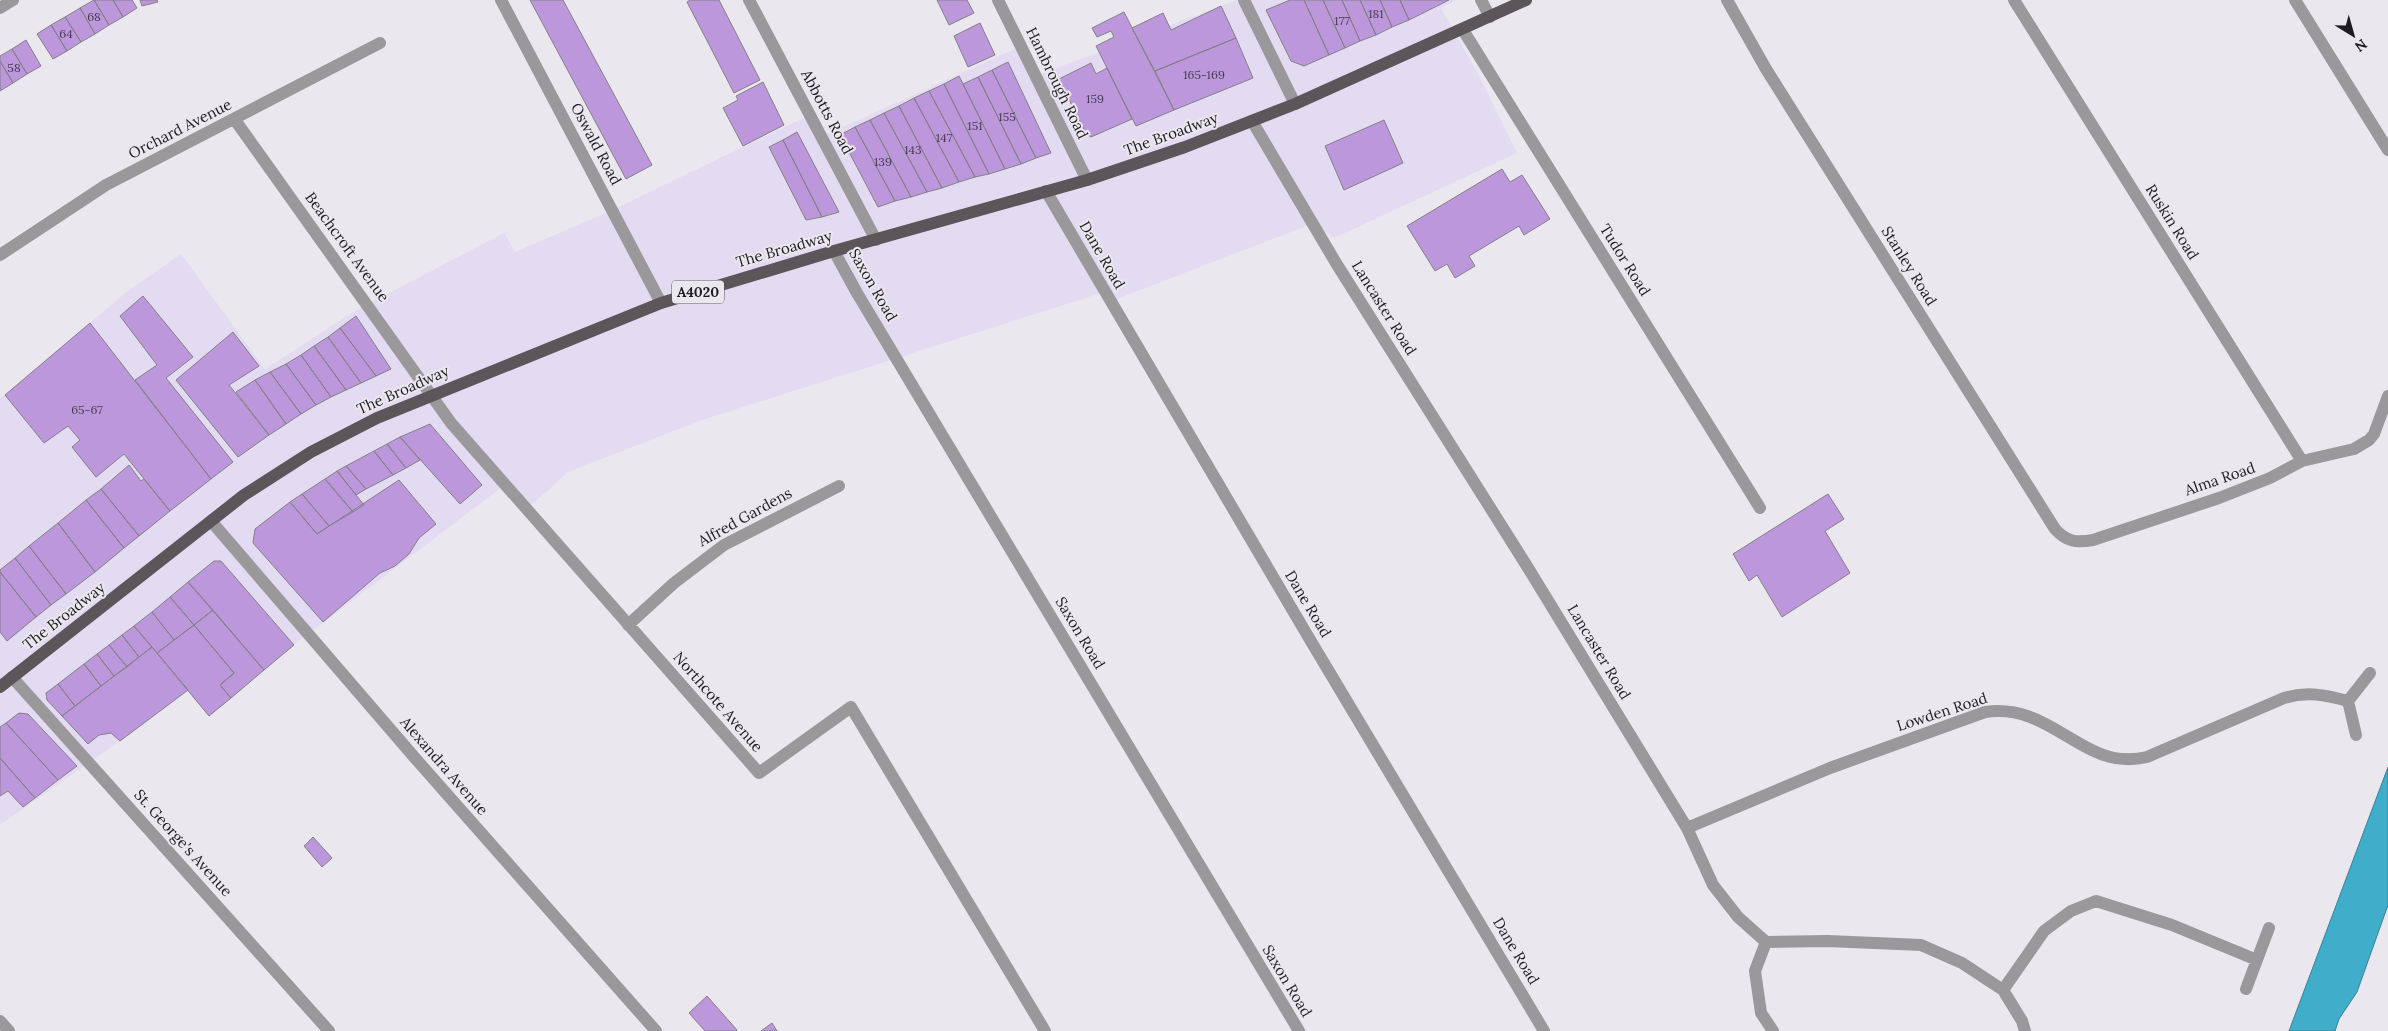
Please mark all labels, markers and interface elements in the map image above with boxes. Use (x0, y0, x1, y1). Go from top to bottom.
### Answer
house number: 181 (1368, 6, 1384, 21)
house number: 68 (87, 9, 101, 24)
north arrow (2328, 10, 2378, 60)
house number: 177 (1334, 13, 1350, 28)
street label: Hambrough Road (1022, 24, 1093, 142)
house number: 64 (59, 26, 73, 41)
text: N (2351, 35, 2371, 56)
house number: 58 (7, 60, 21, 75)
street label: Abbotts Road (797, 65, 858, 157)
house number: 165-169 (1183, 67, 1225, 82)
house number: 159 (1086, 91, 1104, 106)
street label: Orchard Avenue (125, 94, 235, 163)
street label: Oswald Road (567, 99, 626, 188)
street label: The Broadway (1121, 108, 1221, 159)
house number: 155 (998, 109, 1016, 124)
house number: 151 (967, 118, 983, 133)
house number: 147 (936, 130, 953, 145)
house number: 143 (904, 142, 922, 157)
house number: 139 (874, 154, 892, 169)
street label: Ruskin Road (2142, 180, 2203, 263)
street label: Beachcroft Avenue (301, 188, 394, 305)
street label: Dane Road (1075, 218, 1129, 292)
street label: Tudor Road (1596, 220, 1655, 299)
street label: Stanley Road (1878, 223, 1941, 309)
street label: The Broadway (734, 226, 834, 271)
street label: Saxon Road (845, 245, 902, 324)
street label: Lancaster Road (1348, 257, 1421, 358)
road number: A4020 (672, 280, 724, 304)
street label: The Broadway (354, 361, 452, 418)
house number: 65-67 (71, 402, 103, 417)
street label: Alma Road (2181, 458, 2258, 500)
street label: Alfred Gardens (694, 483, 795, 551)
street label: Dane Road (1281, 567, 1336, 641)
street label: The Broadway (19, 578, 109, 654)
street label: Saxon Road (1051, 593, 1109, 672)
street label: Lancaster Road (1564, 601, 1635, 703)
street label: Northcote Avenue (670, 648, 767, 756)
street label: Lowden Road (1894, 688, 1990, 735)
street label: Alexandra Avenue (396, 712, 492, 819)
street label: St. George's Avenue (130, 785, 236, 900)
street label: Dane Road (1489, 914, 1544, 988)
street label: Saxon Road (1258, 941, 1316, 1020)

